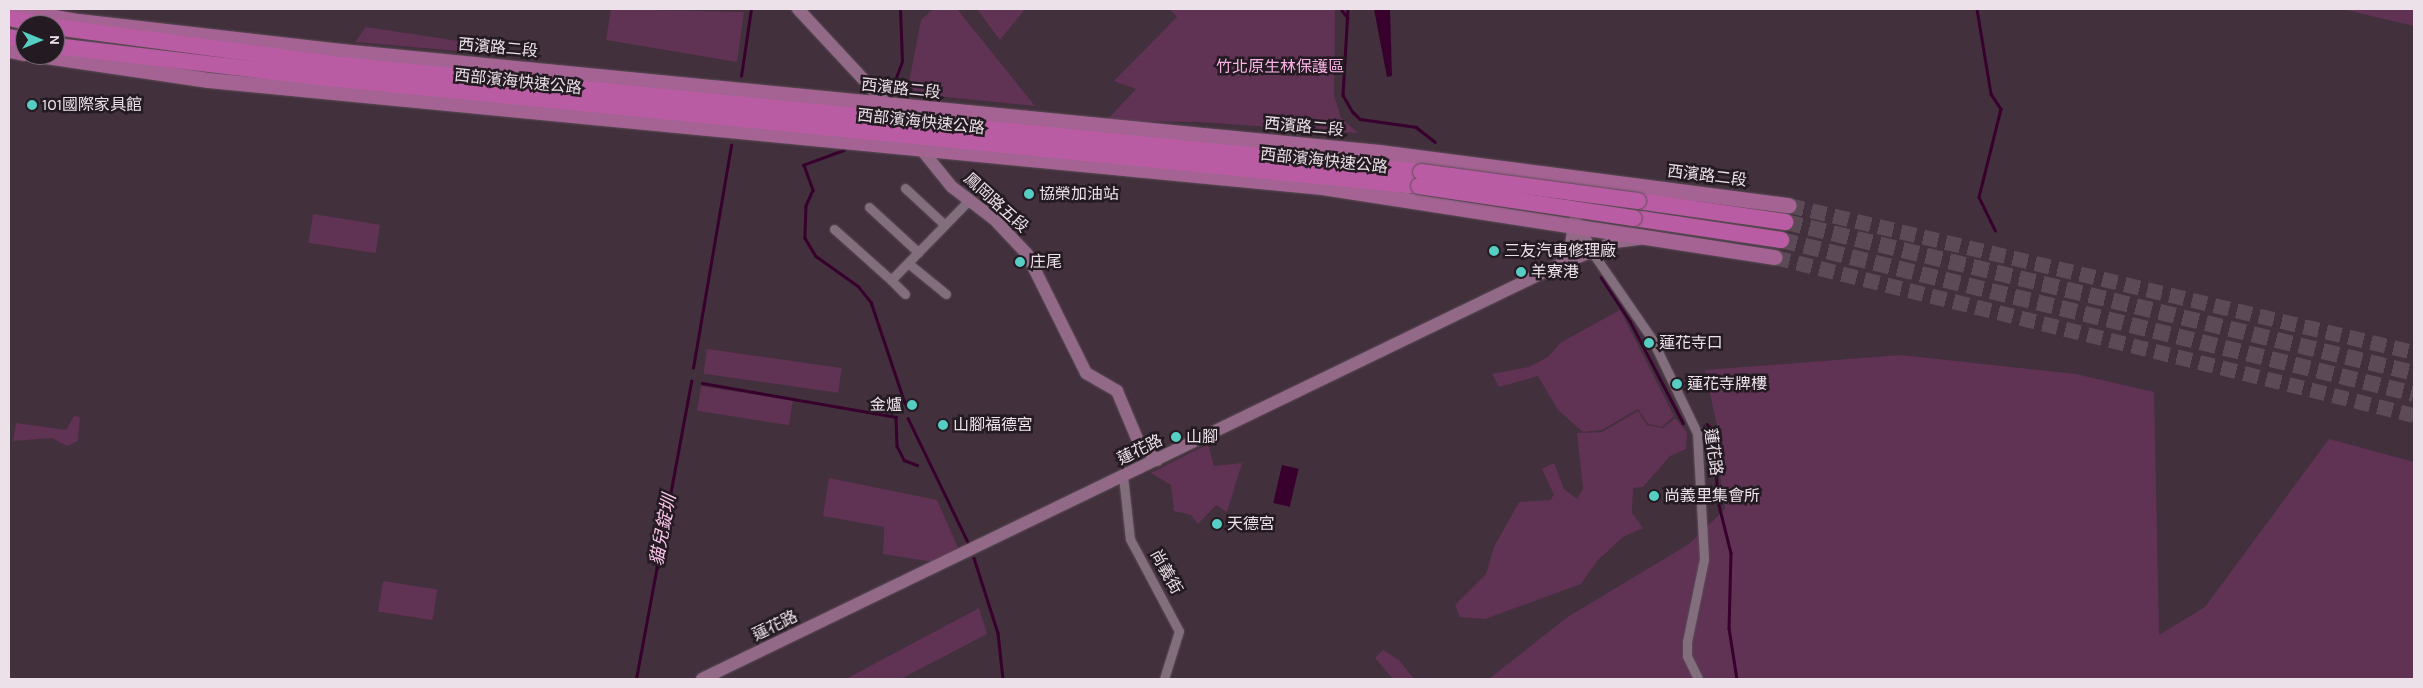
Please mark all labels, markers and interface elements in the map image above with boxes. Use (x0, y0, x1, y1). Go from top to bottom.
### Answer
north arrow (15, 15, 65, 65)
text: N (46, 35, 63, 45)
street label: 西濱路二段 (457, 35, 539, 61)
park label: 竹北原生林保護區 (1216, 57, 1344, 77)
street label: 西部濱海快速公路 (453, 66, 583, 98)
street label: 西濱路二段 (860, 75, 942, 103)
place label: 101國際家具館 (42, 95, 142, 115)
marker: 101國際家具館 (26, 99, 38, 111)
street label: 西部濱海快速公路 (856, 106, 986, 138)
street label: 西濱路二段 (1263, 114, 1345, 140)
street label: 西部濱海快速公路 (1259, 145, 1389, 177)
street label: 西濱路二段 (1666, 162, 1748, 190)
street label: 鳳岡路五段 (960, 169, 1032, 237)
place label: 協榮加油站 (1039, 184, 1119, 204)
marker: 協榮加油站 (1023, 188, 1035, 200)
place label: 三友汽車修理廠 (1504, 241, 1616, 261)
marker: 三友汽車修理廠 (1488, 245, 1500, 257)
place label: 庄尾 (1030, 252, 1062, 272)
marker: 庄尾 (1014, 256, 1026, 268)
place label: 羊寮港 (1531, 262, 1579, 282)
marker: 羊寮港 (1515, 266, 1527, 278)
place label: 蓮花寺口 (1659, 333, 1723, 353)
marker: 蓮花寺口 (1643, 337, 1655, 349)
place label: 蓮花寺牌樓 (1687, 374, 1767, 394)
marker: 蓮花寺牌樓 (1671, 378, 1683, 390)
place label: 金爐 (870, 395, 902, 415)
marker: 金爐 (906, 399, 918, 411)
place label: 山腳福德宮 (953, 415, 1033, 435)
marker: 山腳福德宮 (937, 419, 949, 431)
place label: 山腳 (1186, 427, 1218, 447)
street label: 蓮花路 (1700, 427, 1726, 477)
street label: 蓮花路 (1114, 431, 1166, 469)
marker: 山腳 (1170, 431, 1182, 443)
place label: 尚義里集會所 (1664, 486, 1760, 506)
marker: 尚義里集會所 (1648, 490, 1660, 502)
water label: 貓兒錠圳 (646, 493, 680, 567)
place label: 天德宮 (1227, 514, 1275, 534)
marker: 天德宮 (1211, 518, 1223, 530)
street label: 尚義街 (1146, 546, 1186, 598)
street label: 蓮花路 (749, 607, 801, 645)

